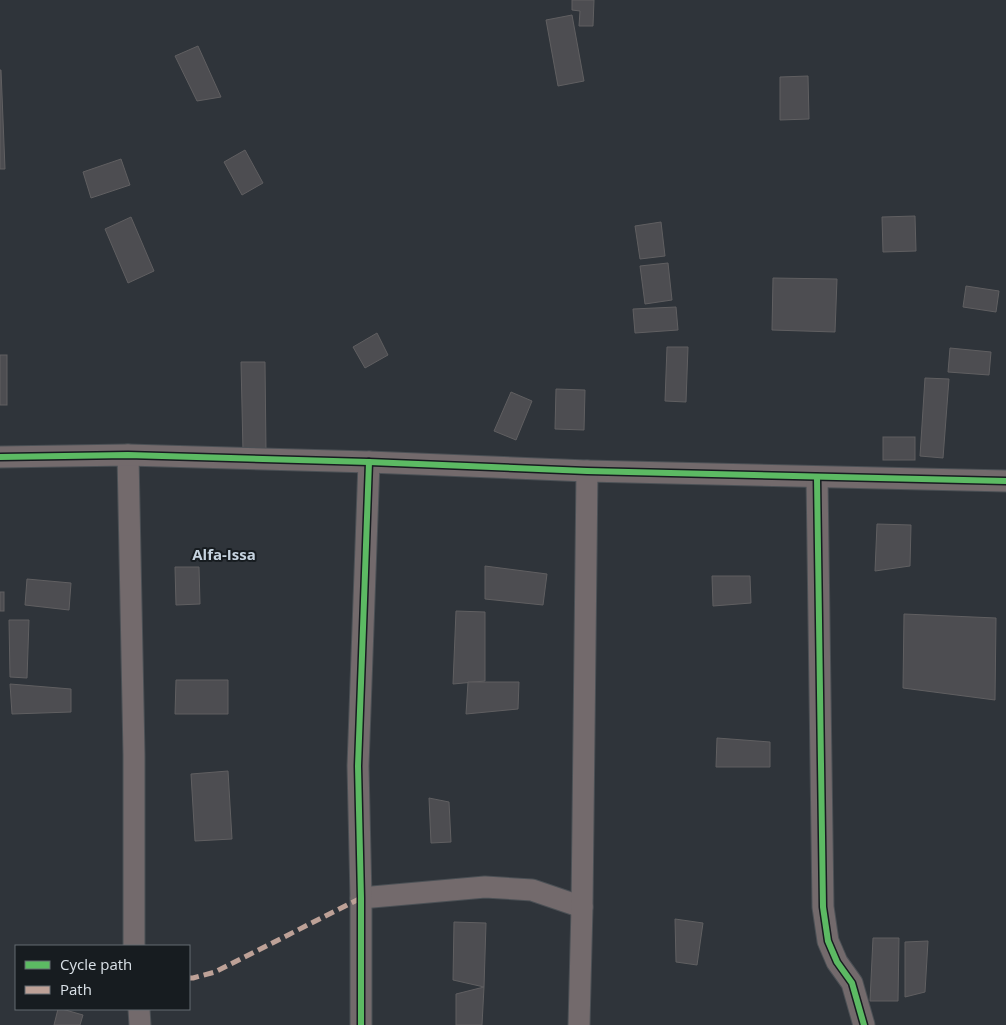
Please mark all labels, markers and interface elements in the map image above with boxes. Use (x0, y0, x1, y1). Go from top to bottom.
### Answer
district label: Alfa-Issa (192, 544, 256, 564)
legend (15, 945, 190, 1010)
text: Cycle path (60, 954, 132, 974)
text: Path (60, 979, 92, 999)

